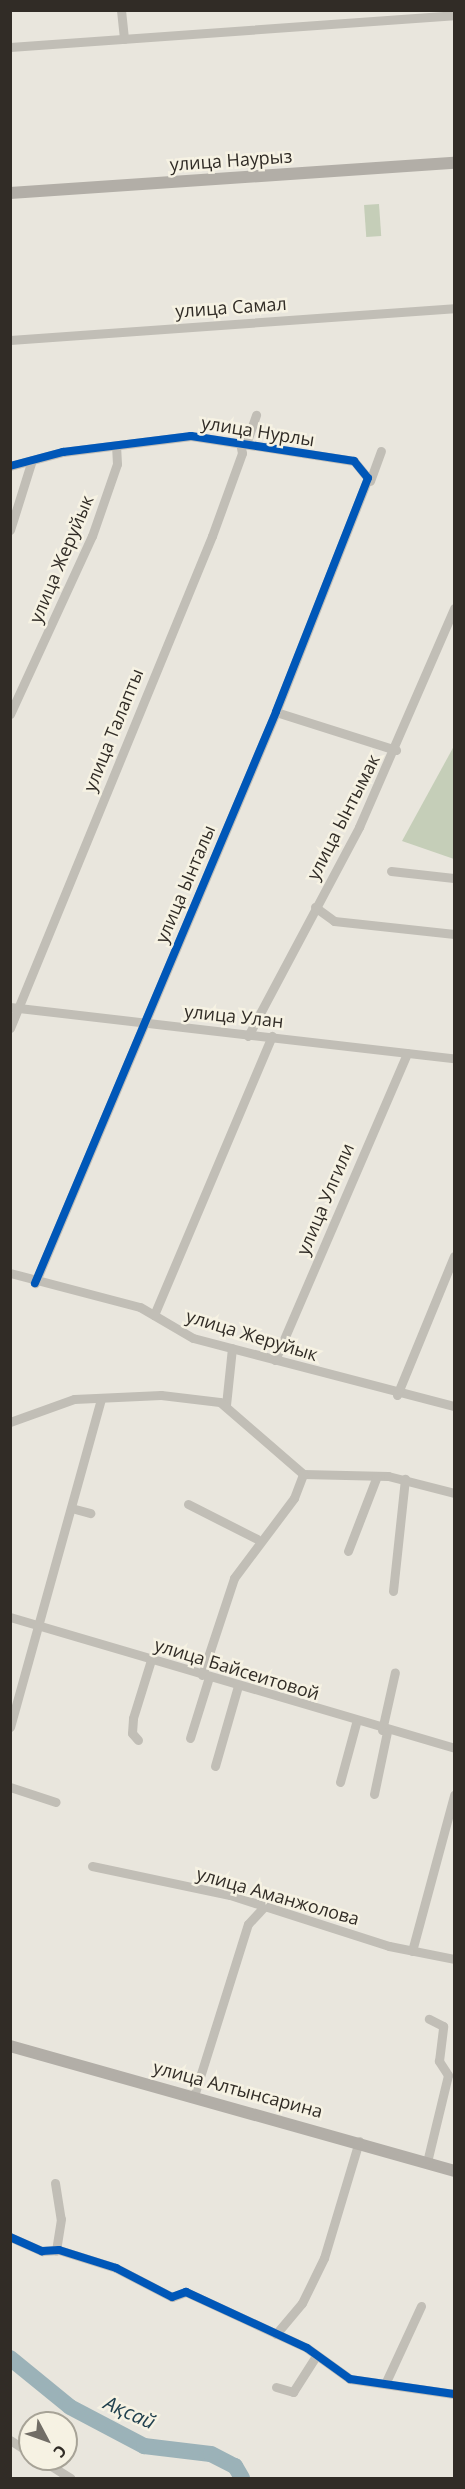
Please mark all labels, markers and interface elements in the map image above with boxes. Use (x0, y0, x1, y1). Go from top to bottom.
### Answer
street label: улица Наурыз (169, 145, 293, 175)
street label: улица Самал (175, 292, 287, 322)
street label: улица Нурлы (200, 411, 316, 451)
street label: улица Жеруйык (24, 492, 98, 626)
street label: улица Талапты (79, 666, 147, 794)
street label: улица Ынтымак (302, 751, 384, 883)
street label: улица Ынталы (150, 822, 220, 946)
street label: улица Улан (183, 1000, 285, 1032)
street label: улица Улгили (292, 1140, 358, 1258)
street label: улица Жеруйык (184, 1305, 320, 1365)
street label: улица Байсеитовой (152, 1634, 322, 1704)
street label: улица Аманжолова (194, 1862, 362, 1930)
street label: улица Алтынсарина (151, 2056, 325, 2122)
water label: Ақсай (101, 2390, 159, 2434)
north arrow (18, 2411, 78, 2471)
text: С (48, 2440, 72, 2463)

